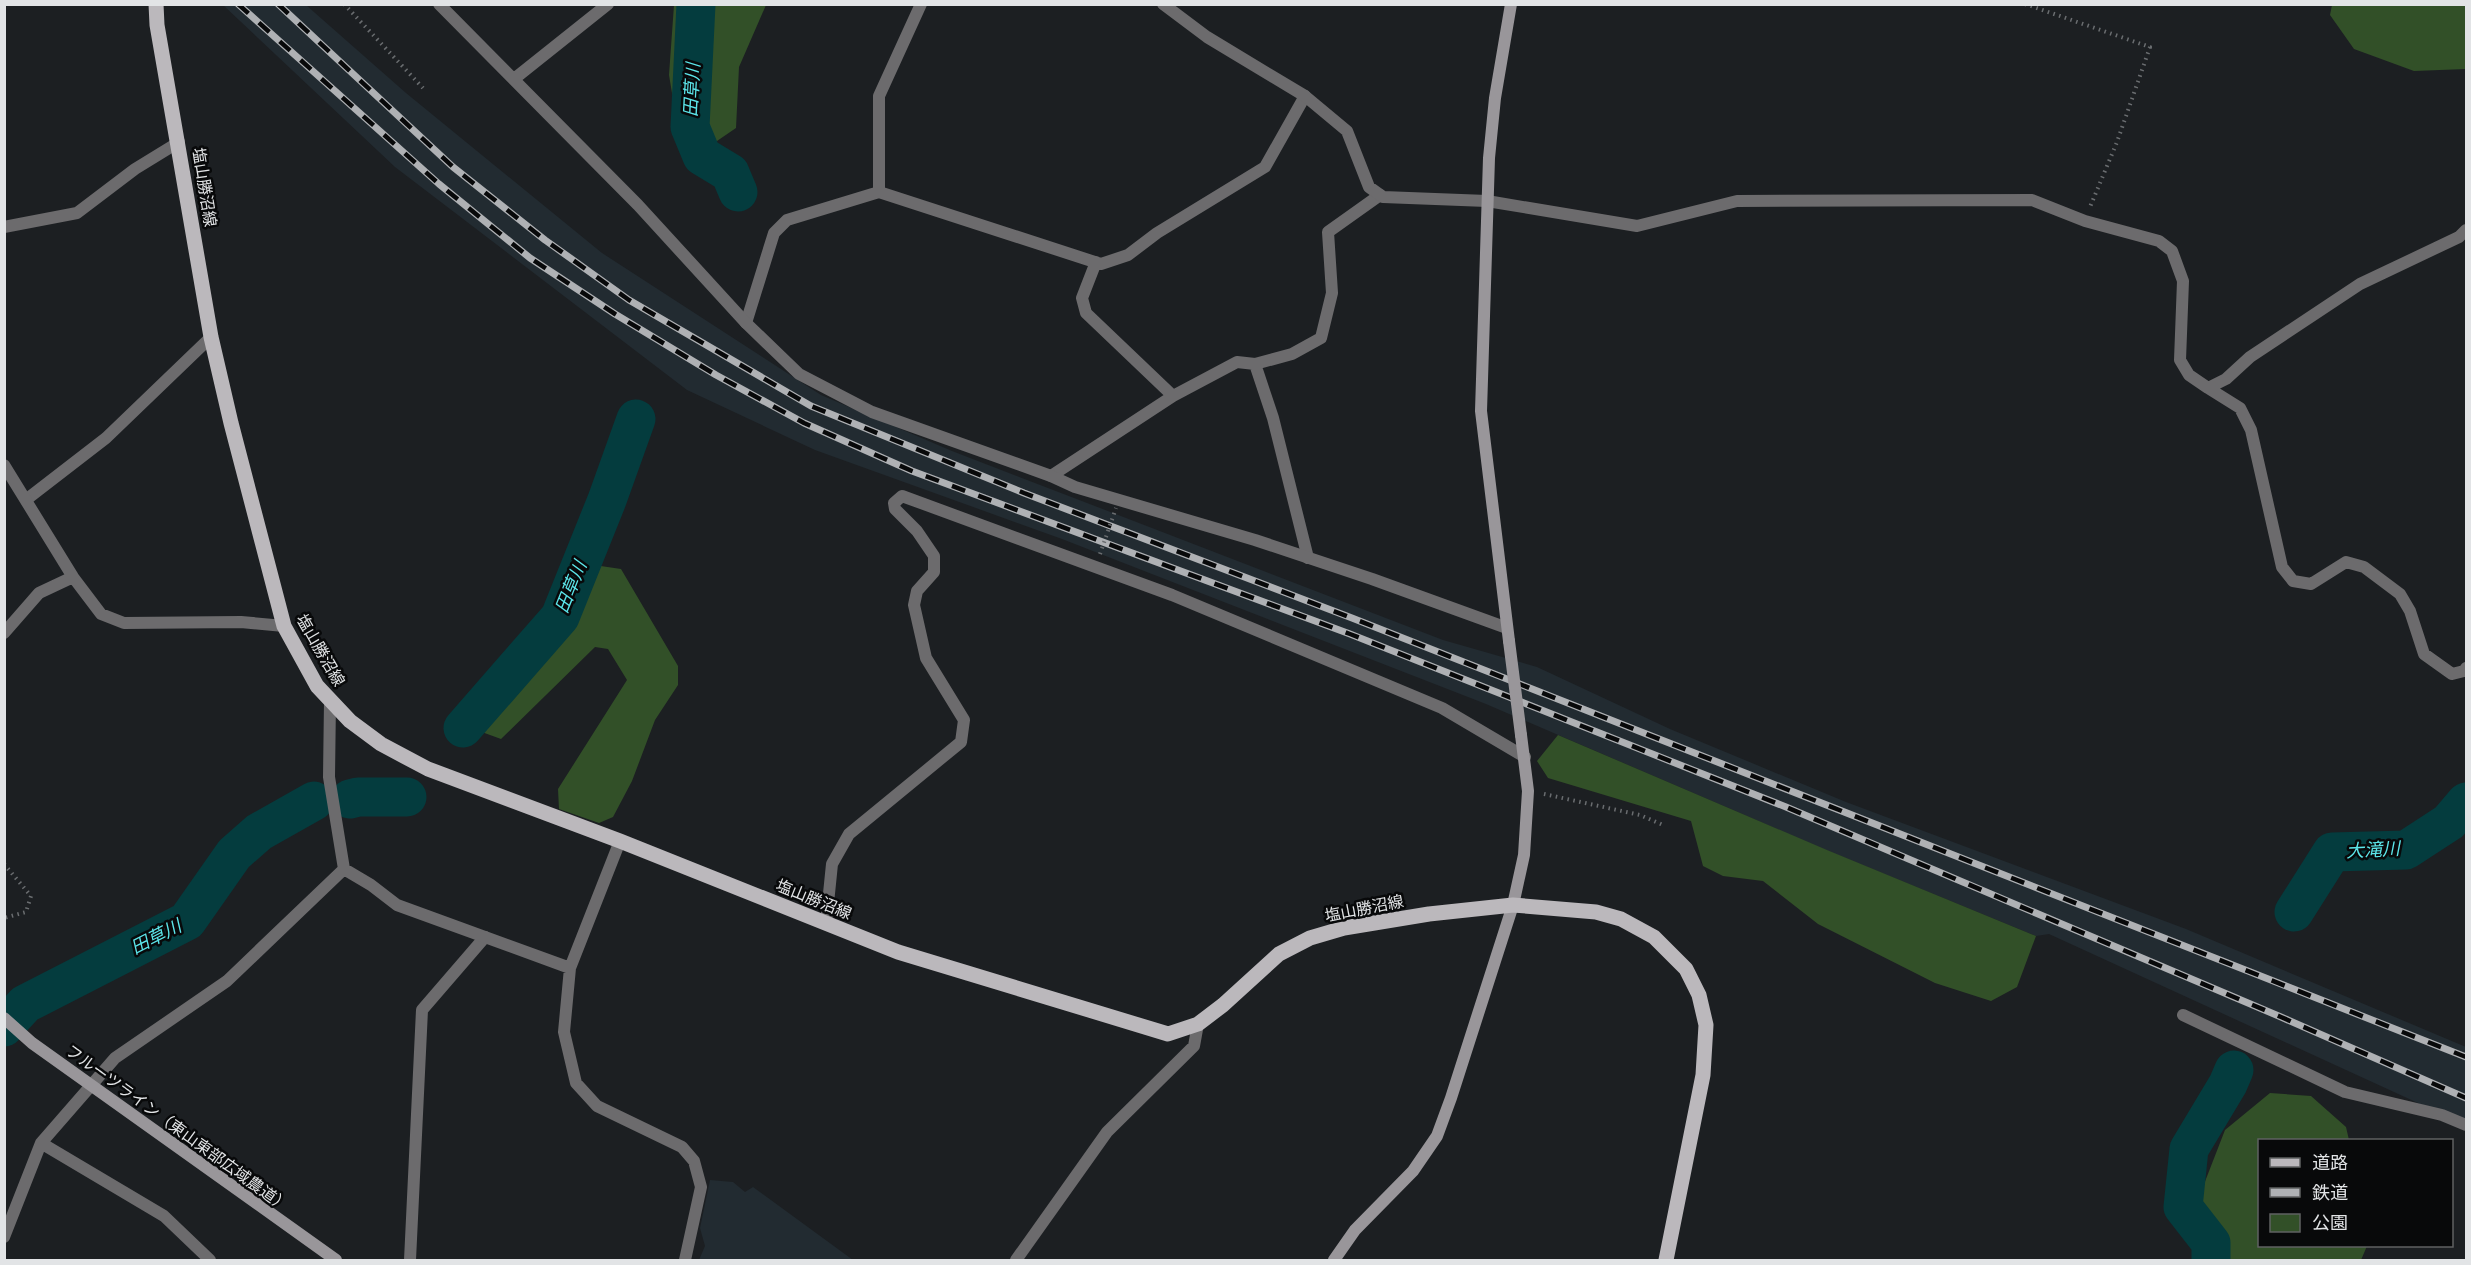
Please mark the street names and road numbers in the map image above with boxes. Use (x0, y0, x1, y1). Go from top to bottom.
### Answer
street label: 塩山勝沼線 (189, 146, 220, 228)
street label: 塩山勝沼線 (292, 611, 349, 690)
street label: 塩山勝沼線 (773, 876, 854, 923)
street label: 塩山勝沼線 (1323, 892, 1405, 925)
street label: フルーツライン（東山東部広域農道） (62, 1041, 293, 1216)

